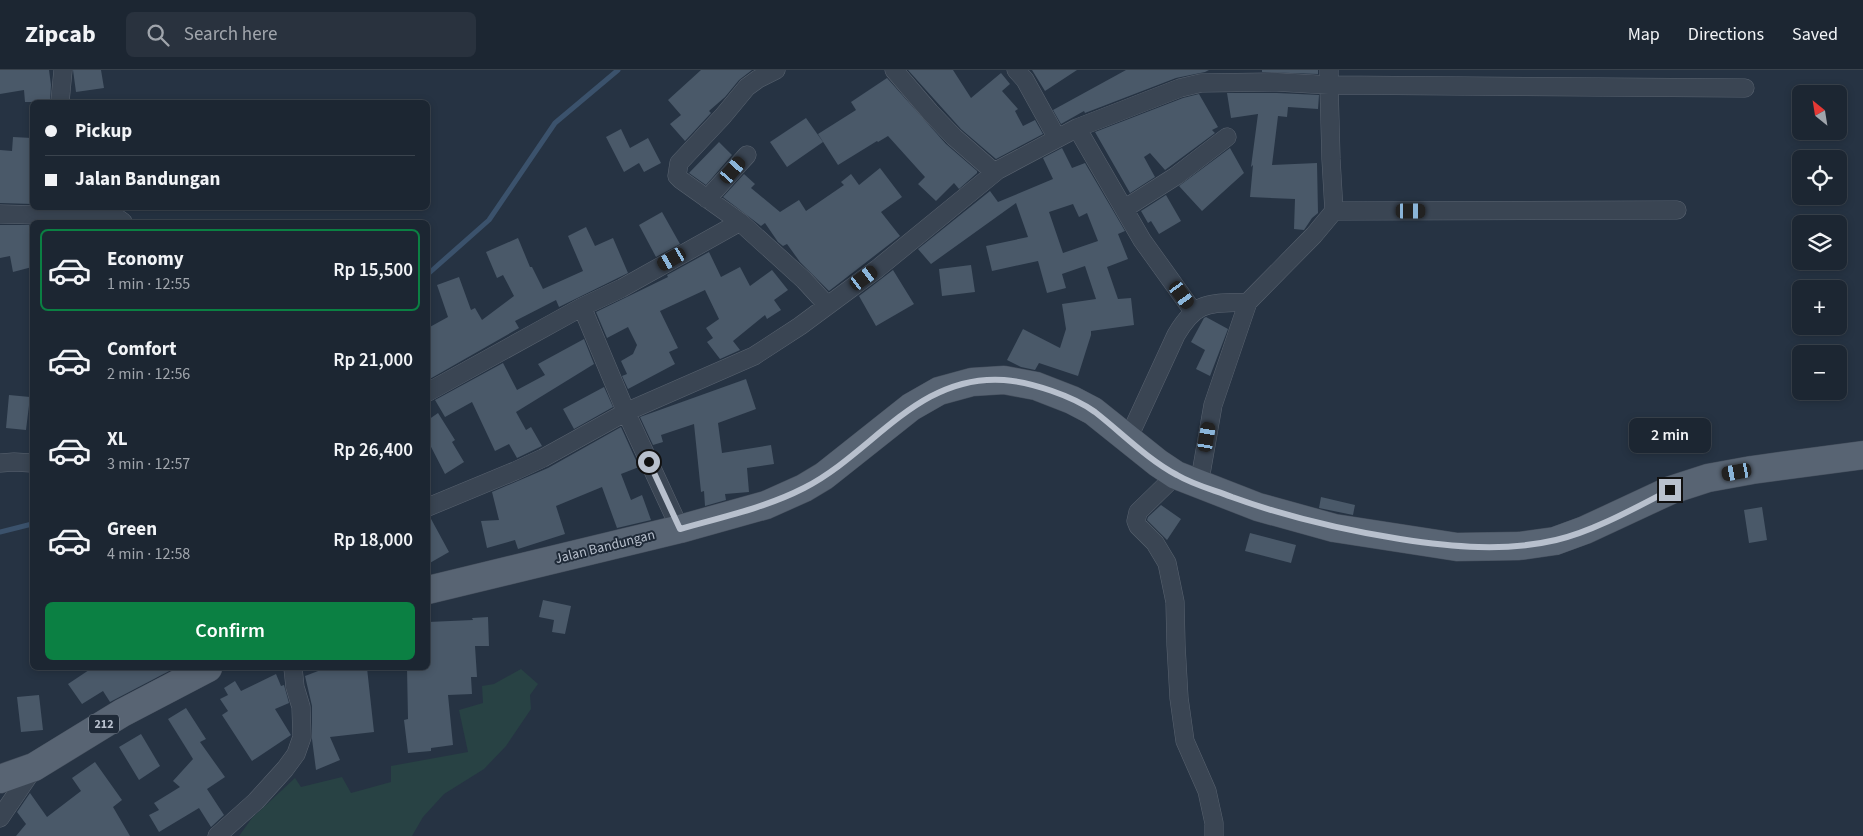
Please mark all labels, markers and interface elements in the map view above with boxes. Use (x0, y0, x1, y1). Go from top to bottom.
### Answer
search box (126, 12, 476, 57)
text: Zipcab (25, 17, 96, 52)
icon: search (144, 21, 172, 49)
text: Search here (184, 21, 277, 48)
text: Map (1628, 22, 1660, 47)
text: Directions (1688, 22, 1764, 47)
text: Saved (1792, 22, 1838, 47)
north arrow (1792, 85, 1848, 140)
map controls (1792, 85, 1847, 400)
text: Pickup (75, 118, 132, 145)
button: locate (1792, 150, 1847, 205)
car (717, 154, 748, 186)
text: Jalan Bandungan (75, 166, 220, 193)
car (1396, 204, 1426, 219)
button: layers (1792, 215, 1847, 270)
car (655, 245, 688, 273)
text: Economy (107, 246, 184, 273)
icon: car (47, 248, 92, 293)
text: Rp 15,500 (333, 257, 413, 284)
car (847, 263, 880, 293)
text: 1 min · 12:55 (107, 273, 190, 295)
car (1167, 278, 1196, 312)
button: + (1792, 280, 1847, 335)
text: Comfort (107, 336, 177, 363)
icon: car (47, 338, 92, 383)
button: − (1792, 345, 1847, 400)
text: Rp 21,000 (333, 347, 413, 374)
text: 2 min · 12:56 (107, 363, 190, 385)
callout: 2 min (1629, 418, 1711, 452)
car (1197, 421, 1216, 453)
text: 2 min (1651, 424, 1689, 446)
text: XL (107, 426, 128, 453)
icon: car (47, 428, 92, 473)
text: Rp 26,400 (333, 437, 413, 464)
route start (638, 451, 660, 473)
text: 3 min · 12:57 (107, 453, 190, 475)
car (1720, 462, 1753, 482)
route end (1659, 479, 1681, 501)
text: Green (107, 516, 157, 543)
icon: car (47, 518, 92, 563)
street label: Jalan Bandungan (553, 525, 657, 569)
text: Rp 18,000 (333, 527, 413, 554)
text: 4 min · 12:58 (107, 543, 190, 565)
button: Confirm (45, 602, 415, 660)
road number: 212 (89, 714, 119, 734)

